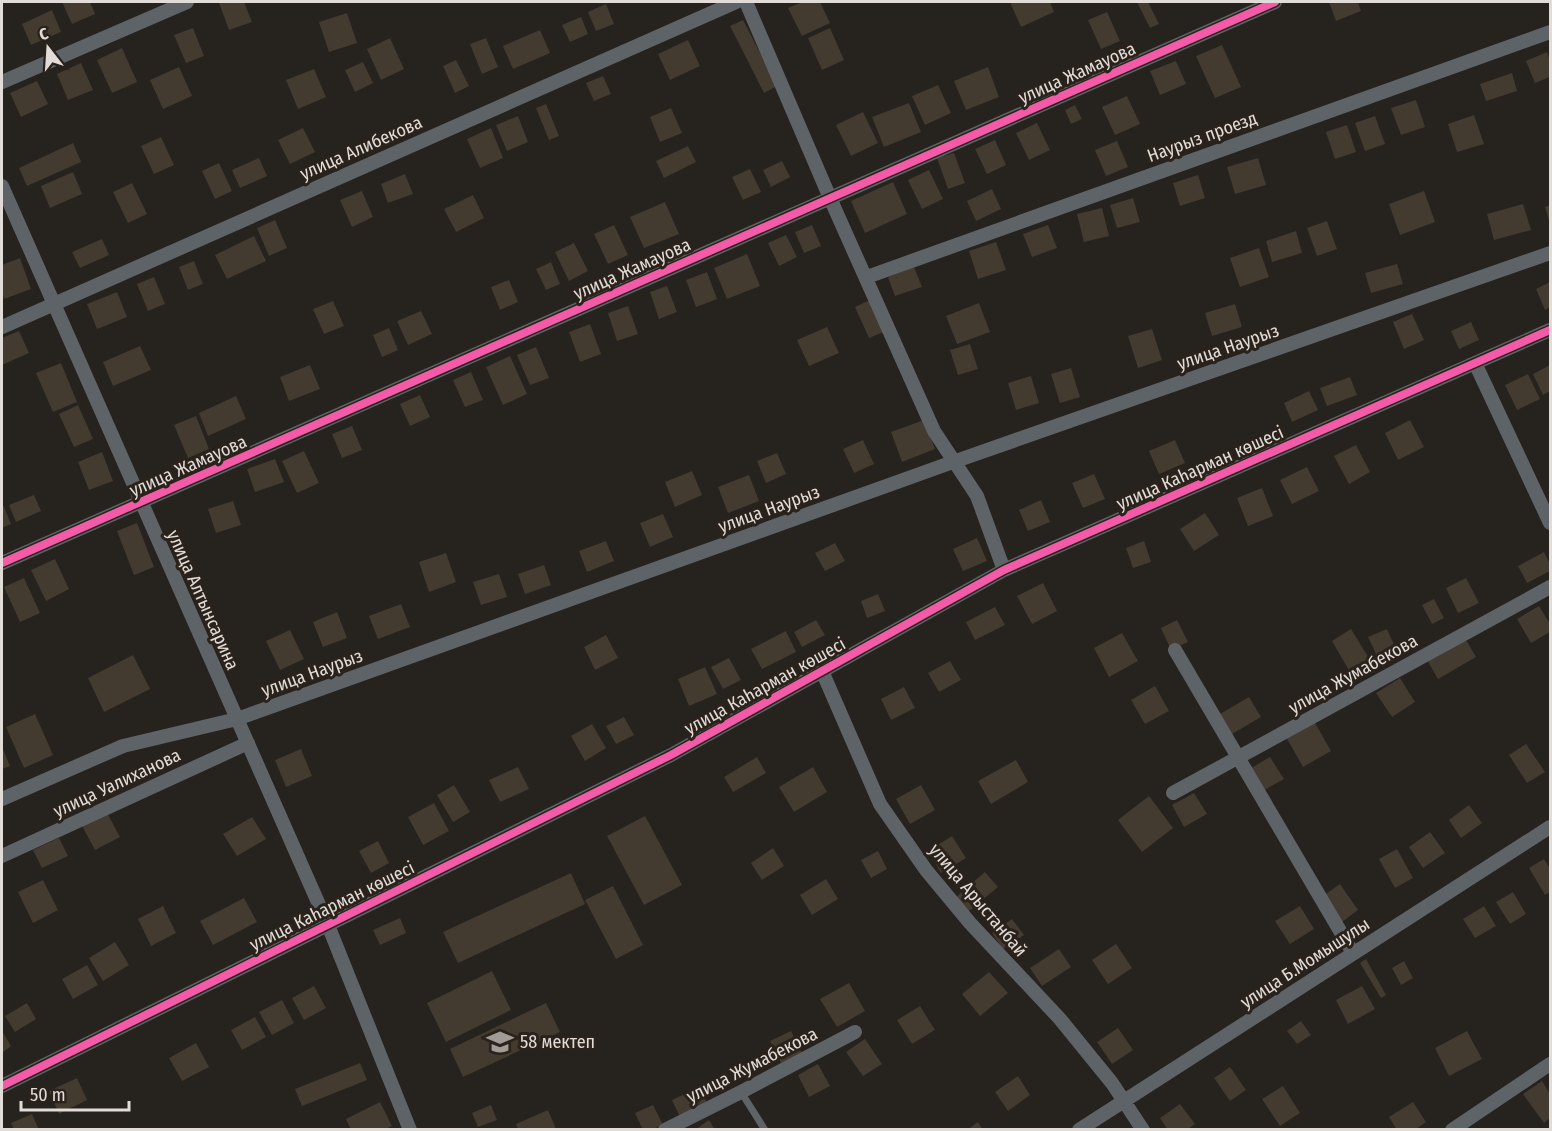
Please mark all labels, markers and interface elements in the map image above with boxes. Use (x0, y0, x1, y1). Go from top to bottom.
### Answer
north arrow (18, 18, 78, 78)
text: С (37, 24, 51, 44)
street label: улица Жамауова (1015, 37, 1139, 109)
street label: Наурыз проезд (1144, 107, 1260, 167)
street label: улица Алибекова (297, 111, 426, 185)
street label: улица Жамауова (570, 233, 694, 305)
street label: улица Наурыз (1174, 319, 1282, 375)
street label: улица Каһарман көшесі (1113, 421, 1287, 515)
street label: улица Жамауова (126, 430, 250, 502)
street label: улица Наурыз (715, 480, 823, 538)
street label: улица Алтынсарина (162, 527, 244, 674)
street label: улица Жумабекова (1285, 629, 1421, 719)
street label: улица Каһарман көшесі (681, 633, 849, 739)
street label: улица Наурыз (258, 644, 366, 702)
street label: улица Уалиханова (50, 744, 184, 822)
street label: улица Арыстанбай (924, 839, 1032, 961)
street label: улица Каһарман көшесі (246, 856, 418, 956)
street label: улица Б.Момышулы (1236, 913, 1374, 1013)
street label: улица Жумабекова (683, 1022, 821, 1107)
school or university icon: 58 мектеп (485, 1027, 515, 1057)
place label: 58 мектеп (520, 1031, 595, 1053)
scale bar (21, 1074, 129, 1112)
text: 50 m (30, 1084, 66, 1106)

